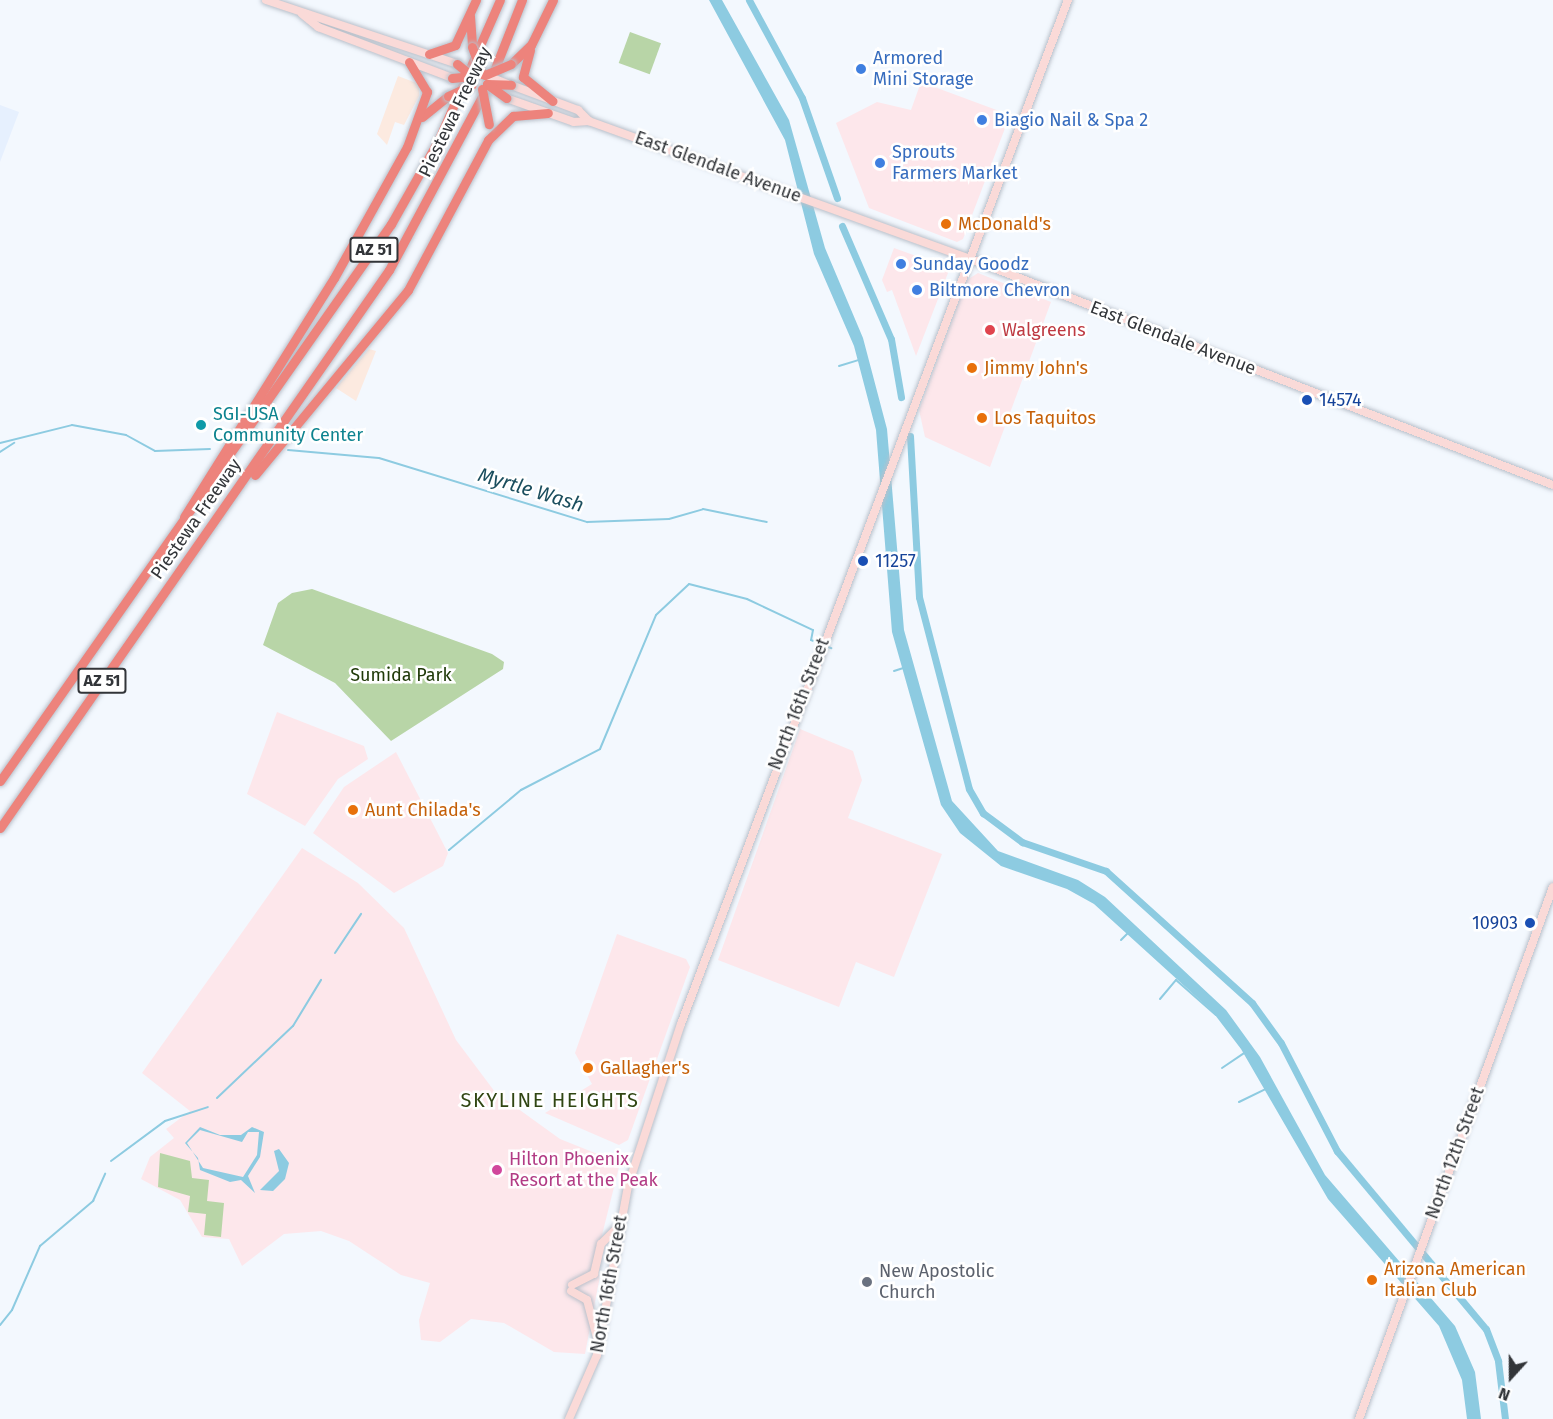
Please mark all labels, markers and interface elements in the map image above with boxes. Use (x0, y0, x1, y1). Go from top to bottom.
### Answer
street label: Piestewa Freeway (414, 43, 496, 181)
place label: Armored Mini Storage (873, 48, 974, 90)
marker: Armored Mini Storage (854, 62, 868, 76)
place label: Biagio Nail & Spa 2 (994, 109, 1148, 131)
marker: Biagio Nail & Spa 2 (975, 113, 989, 127)
street label: East Glendale Avenue (632, 127, 804, 207)
place label: Sprouts Farmers Market (892, 142, 1018, 184)
marker: Sprouts Farmers Market (873, 156, 887, 170)
place label: McDonald's (958, 213, 1051, 235)
marker: McDonald's (939, 217, 953, 231)
road number: AZ 51 (348, 237, 400, 263)
place label: Sunday Goodz (913, 253, 1029, 275)
marker: Sunday Goodz (894, 257, 908, 271)
place label: Biltmore Chevron (929, 279, 1070, 301)
marker: Biltmore Chevron (910, 283, 924, 297)
street label: East Glendale Avenue (1087, 296, 1259, 380)
place label: Walgreens (1002, 319, 1086, 341)
marker: Walgreens (983, 323, 997, 337)
place label: Jimmy John's (984, 357, 1088, 379)
marker: Jimmy John's (965, 361, 979, 375)
place label: 14574 (1319, 389, 1362, 411)
marker: 14574 (1300, 393, 1314, 407)
place label: SGI-USA Community Center (213, 404, 363, 446)
place label: Los Taquitos (994, 407, 1096, 429)
marker: Los Taquitos (975, 411, 989, 425)
marker: SGI-USA Community Center (194, 418, 208, 432)
street label: Piestewa Freeway (146, 455, 246, 583)
water label: Myrtle Wash (475, 463, 587, 517)
place label: 11257 (875, 550, 916, 572)
marker: 11257 (856, 554, 870, 568)
street label: North 16th Street (764, 635, 834, 773)
park label: Sumida Park (350, 664, 452, 686)
road number: AZ 51 (76, 668, 128, 694)
place label: Aunt Chilada's (365, 799, 481, 821)
marker: Aunt Chilada's (346, 803, 360, 817)
place label: 10903 (1472, 912, 1518, 934)
marker: 10903 (1523, 916, 1537, 930)
place label: Gallagher's (600, 1057, 690, 1079)
marker: Gallagher's (581, 1061, 595, 1075)
street label: North 12th Street (1421, 1084, 1489, 1222)
district label: SKYLINE HEIGHTS (461, 1088, 639, 1112)
place label: Hilton Phoenix Resort at the Peak (509, 1149, 658, 1192)
marker: Hilton Phoenix Resort at the Peak (490, 1163, 504, 1177)
street label: North 16th Street (586, 1213, 632, 1355)
place label: Arizona American Italian Club (1384, 1259, 1526, 1302)
place label: New Apostolic Church (879, 1261, 994, 1304)
marker: Arizona American Italian Club (1365, 1273, 1379, 1287)
marker: New Apostolic Church (860, 1275, 874, 1289)
north arrow (1481, 1347, 1541, 1407)
text: N (1496, 1384, 1513, 1405)

